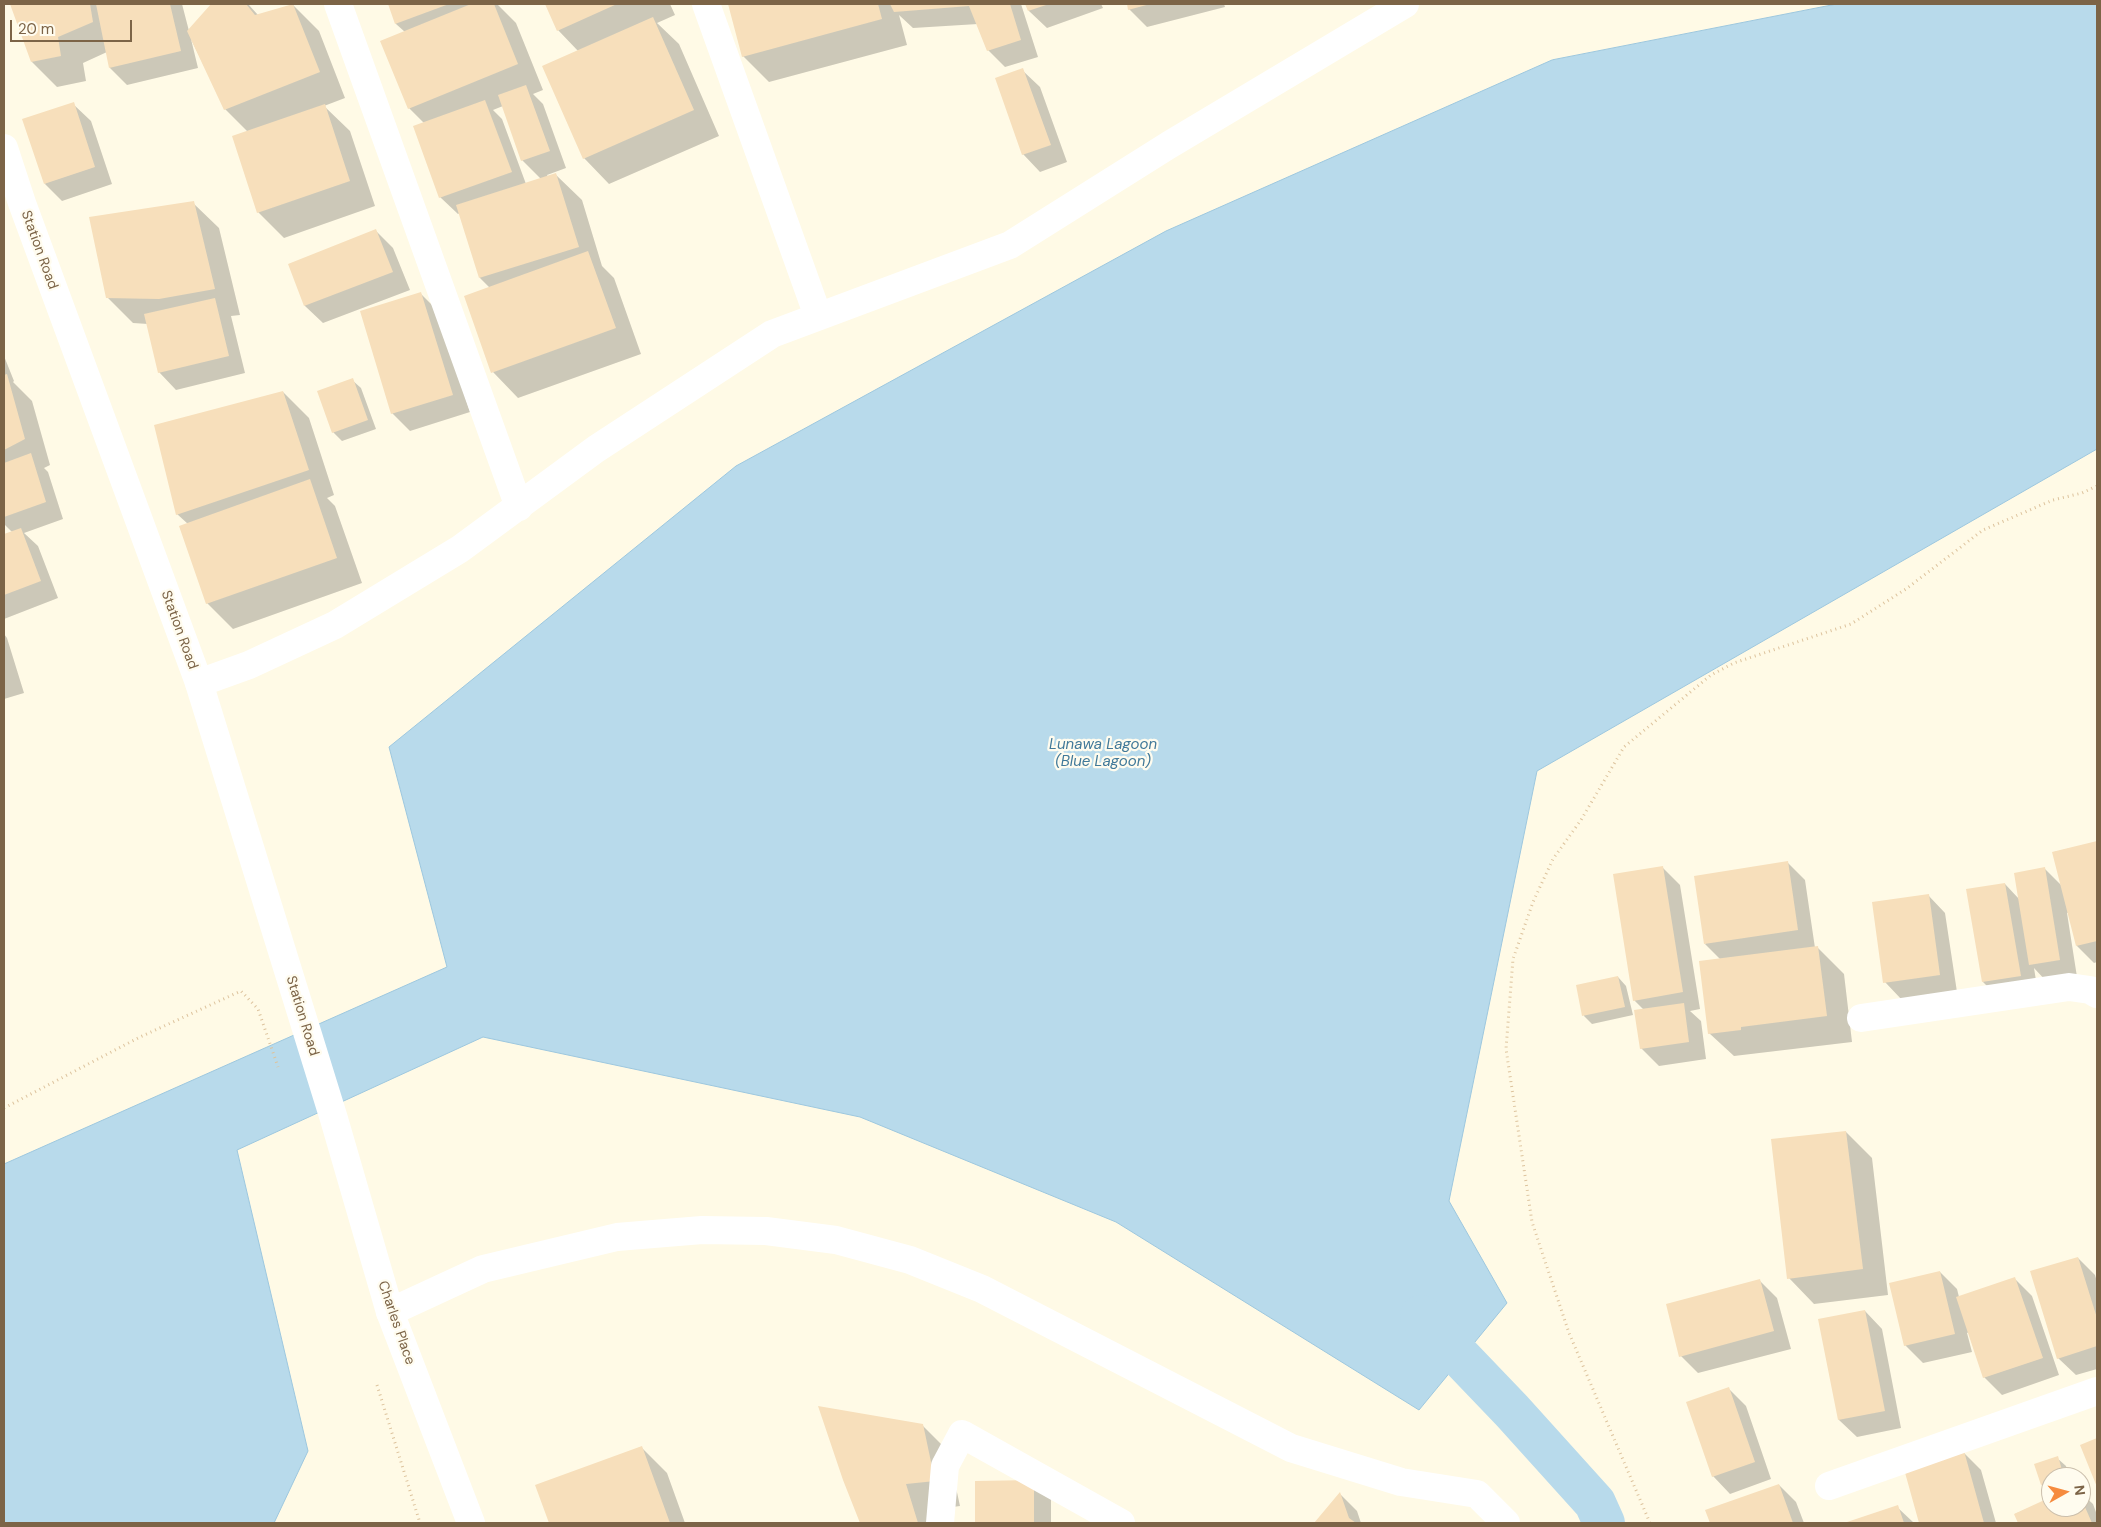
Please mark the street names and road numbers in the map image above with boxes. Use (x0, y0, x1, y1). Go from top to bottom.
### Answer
street label: Station Road (17, 208, 61, 292)
street label: Station Road (157, 588, 201, 672)
street label: Station Road (282, 974, 322, 1058)
street label: Charles Place (374, 1279, 418, 1367)

